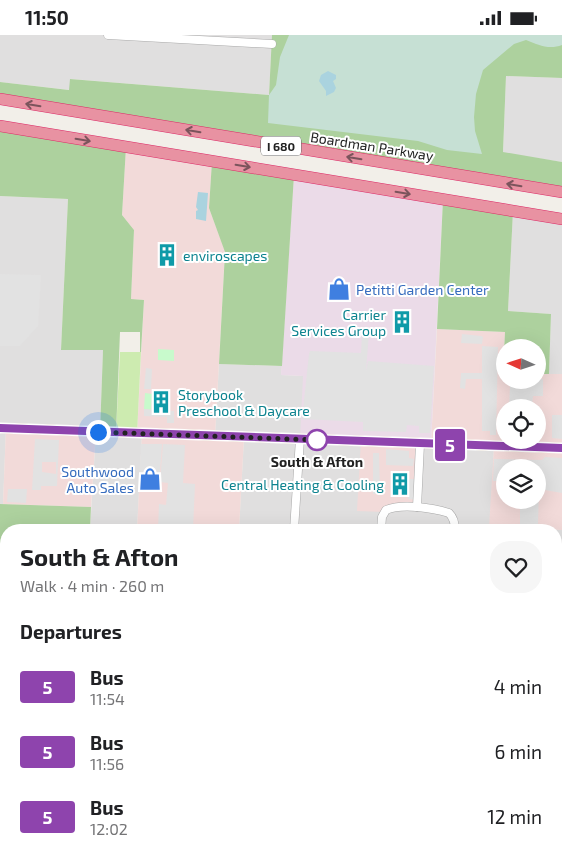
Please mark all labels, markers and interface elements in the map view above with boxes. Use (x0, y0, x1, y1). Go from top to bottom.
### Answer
text: 11:50 (25, 6, 69, 29)
one-way arrow (25, 99, 41, 109)
one-way arrow (186, 126, 202, 136)
street label: Boardman Parkway (309, 128, 435, 164)
one-way arrow (74, 135, 90, 145)
road number: I 680 (261, 137, 301, 155)
one-way arrow (346, 153, 362, 163)
one-way arrow (235, 162, 251, 172)
one-way arrow (506, 179, 522, 189)
one-way arrow (395, 188, 411, 198)
building icon: enviroscapes (154, 242, 180, 268)
place label: enviroscapes (183, 247, 267, 264)
shop icon: Petitti Garden Center (326, 276, 352, 302)
place label: Petitti Garden Center (356, 281, 489, 298)
place label: Carrier Services Group (291, 306, 386, 339)
building icon: Carrier Services Group (389, 309, 415, 335)
north arrow (496, 339, 546, 389)
map controls (496, 339, 546, 509)
place label: Storybook Preschool & Daycare (178, 386, 310, 419)
building icon: Storybook Preschool & Daycare (148, 389, 174, 415)
button: locate (496, 399, 546, 449)
your location (86, 420, 111, 445)
marker: South & Afton (306, 429, 328, 451)
line badge: 5 (434, 429, 466, 461)
text: 5 (445, 434, 455, 456)
place label: South & Afton (271, 453, 363, 470)
button: layers (496, 459, 546, 509)
place label: Southwood Auto Sales (61, 463, 134, 496)
shop icon: Southwood Auto Sales (137, 466, 163, 492)
building icon: Central Heating & Cooling (387, 471, 413, 497)
place label: Central Heating & Cooling (221, 476, 384, 493)
button: heart (490, 541, 542, 593)
text: South & Afton (20, 542, 179, 571)
text: Walk · 4 min · 260 m (20, 576, 164, 595)
text: Departures (20, 620, 122, 643)
text: Bus (90, 666, 124, 689)
text: 4 min (494, 675, 542, 698)
text: 5 (43, 676, 52, 698)
text: 11:54 (90, 689, 125, 708)
text: Bus (90, 731, 124, 754)
text: 6 min (494, 740, 542, 763)
text: 5 (43, 741, 52, 763)
text: 11:56 (90, 754, 124, 773)
text: Bus (90, 796, 124, 819)
text: 12 min (487, 805, 542, 828)
text: 5 (43, 806, 52, 828)
text: 12:02 (90, 819, 128, 838)

